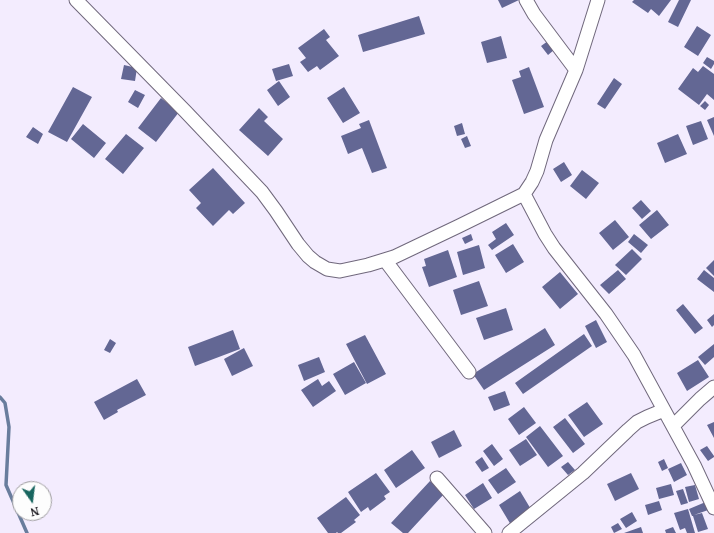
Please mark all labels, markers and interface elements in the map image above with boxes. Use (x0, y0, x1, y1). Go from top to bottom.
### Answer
north arrow (12, 481, 52, 521)
text: N (29, 504, 40, 519)

